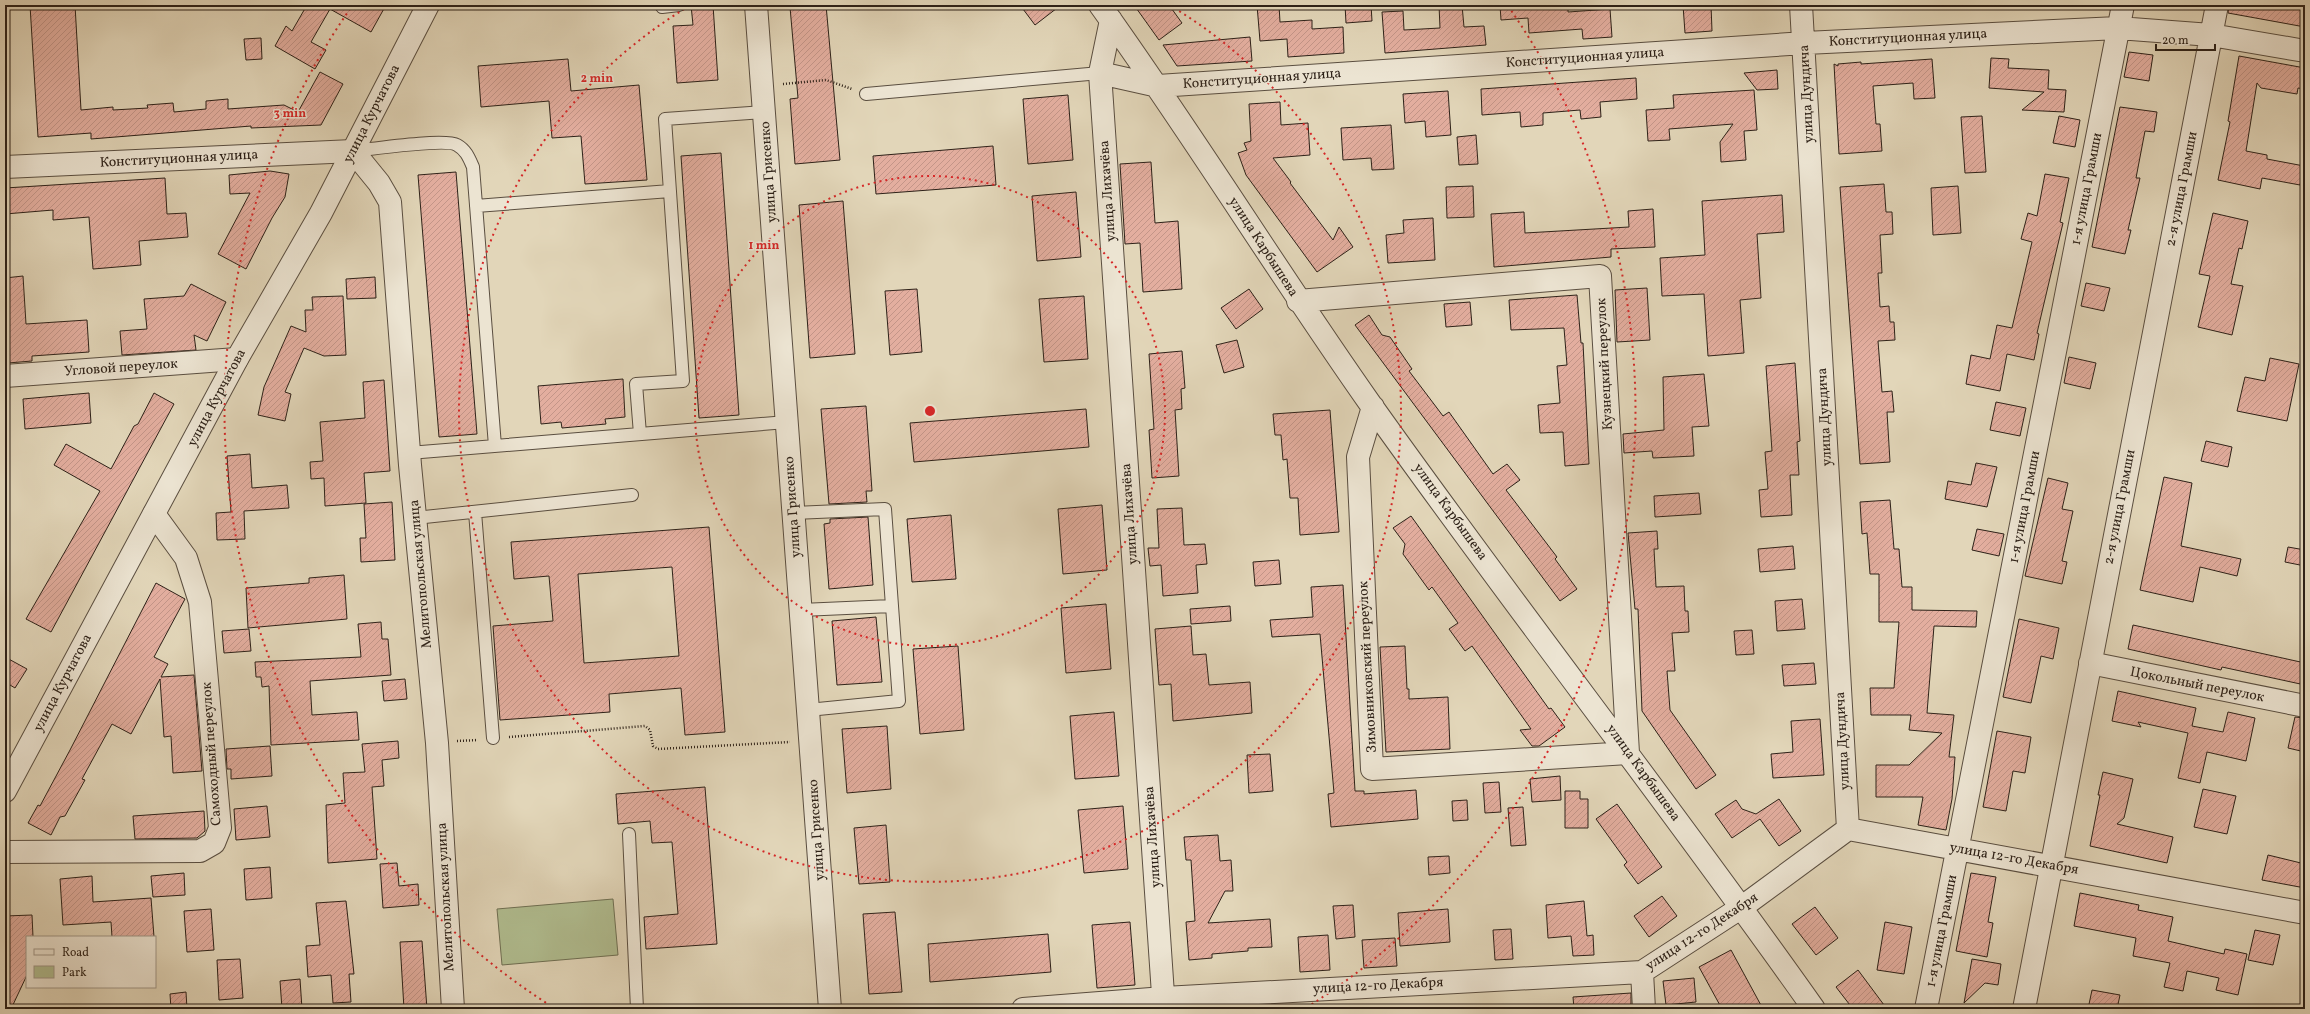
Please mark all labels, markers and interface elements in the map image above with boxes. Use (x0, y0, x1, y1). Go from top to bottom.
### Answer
street label: Конституционная улица (1828, 24, 1988, 52)
scale bar (2156, 26, 2215, 52)
text: 20 m (2162, 33, 2189, 49)
street label: Конституционная улица (1505, 43, 1665, 73)
street label: улица Дундича (1795, 44, 1819, 144)
street label: улица Курчатова (339, 61, 405, 167)
street label: Конституционная улица (1182, 64, 1342, 94)
text: 2 min (581, 71, 613, 87)
text: 3 min (274, 106, 306, 122)
street label: улица Грисенко (756, 121, 782, 223)
street label: 2-я улица Грамши (2162, 129, 2203, 248)
street label: 1-я улица Грамши (2067, 131, 2107, 247)
street label: улица Лихачёва (1095, 140, 1121, 242)
street label: Конституционная улица (99, 145, 259, 173)
street label: улица Карбышева (1224, 193, 1302, 301)
text: 1 min (749, 238, 780, 254)
street label: Кузнецкий переулок (1592, 297, 1618, 431)
street label: улица Курчатова (183, 346, 251, 450)
street label: Угловой переулок (64, 355, 179, 381)
street label: улица Дундича (1813, 367, 1837, 467)
centre of rings (923, 404, 937, 418)
street label: 2-я улица Грамши (2100, 447, 2141, 566)
street label: 1-я улица Грамши (2005, 449, 2045, 565)
street label: улица Грисенко (780, 456, 806, 558)
street label: улица Карбышева (1408, 460, 1492, 564)
street label: улица Лихачёва (1117, 463, 1143, 565)
street label: Мелитопольская улица (405, 499, 437, 649)
street label: Зимовниковский переулок (1354, 580, 1382, 753)
street label: улица Курчатова (29, 631, 97, 735)
street label: Цокольный переулок (2128, 663, 2266, 707)
street label: Самоходный переулок (197, 681, 226, 826)
street label: улица Дундича (1831, 691, 1855, 791)
street label: улица Карбышева (1601, 721, 1685, 825)
street label: улица Грисенко (804, 779, 830, 881)
street label: улица Лихачёва (1140, 786, 1166, 888)
street label: Мелитопольская улица (433, 822, 459, 972)
street label: улица 12-го Декабря (1948, 838, 2080, 880)
street label: 1-я улица Грамши (1922, 873, 1962, 989)
street label: улица 12-го Декабря (1642, 888, 1762, 976)
legend (26, 936, 156, 988)
text: Road (62, 945, 89, 961)
text: Park (62, 965, 87, 981)
street label: улица 12-го Декабря (1312, 973, 1444, 999)

